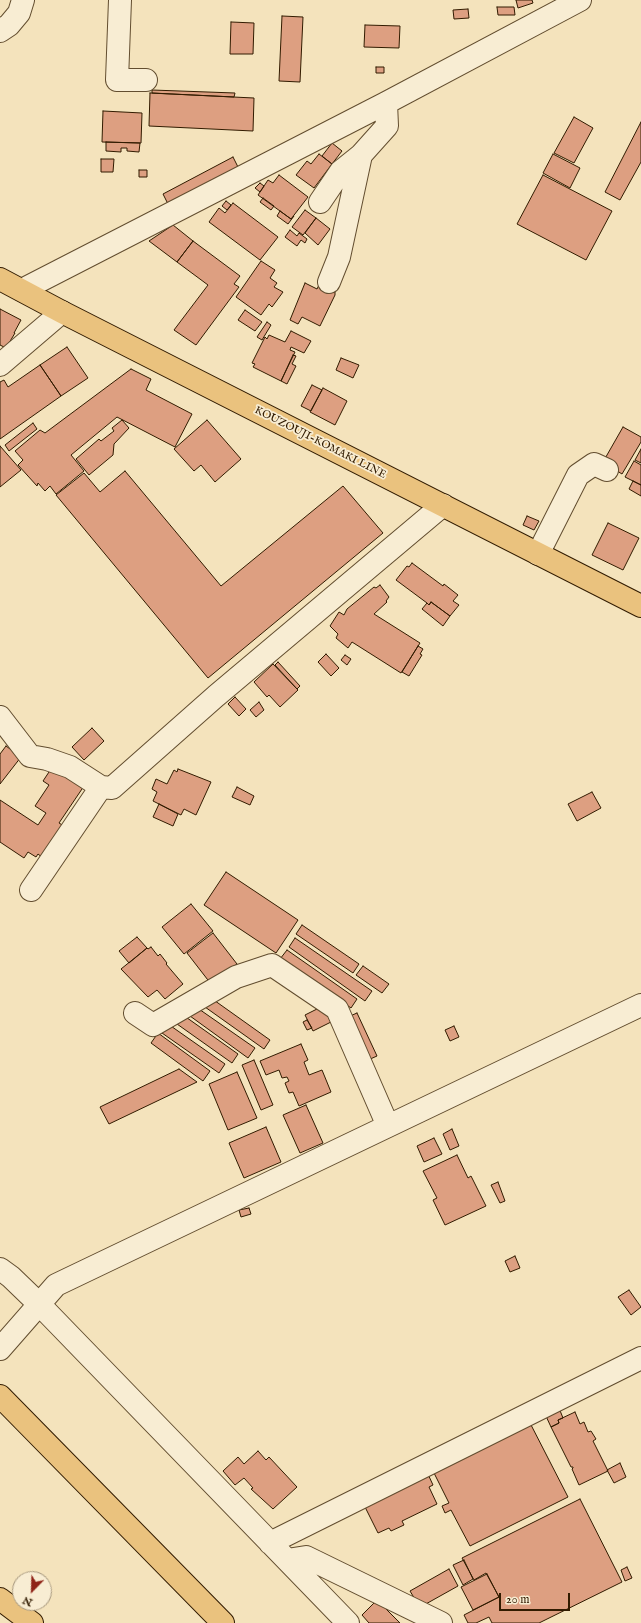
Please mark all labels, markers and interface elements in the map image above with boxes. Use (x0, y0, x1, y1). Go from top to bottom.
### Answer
street label: KOUZOUJI-KOMAKI LINE (252, 404, 388, 482)
north arrow (12, 1571, 52, 1611)
scale bar (501, 1585, 572, 1611)
text: 20 m (506, 1592, 529, 1607)
text: N (21, 1593, 35, 1609)

